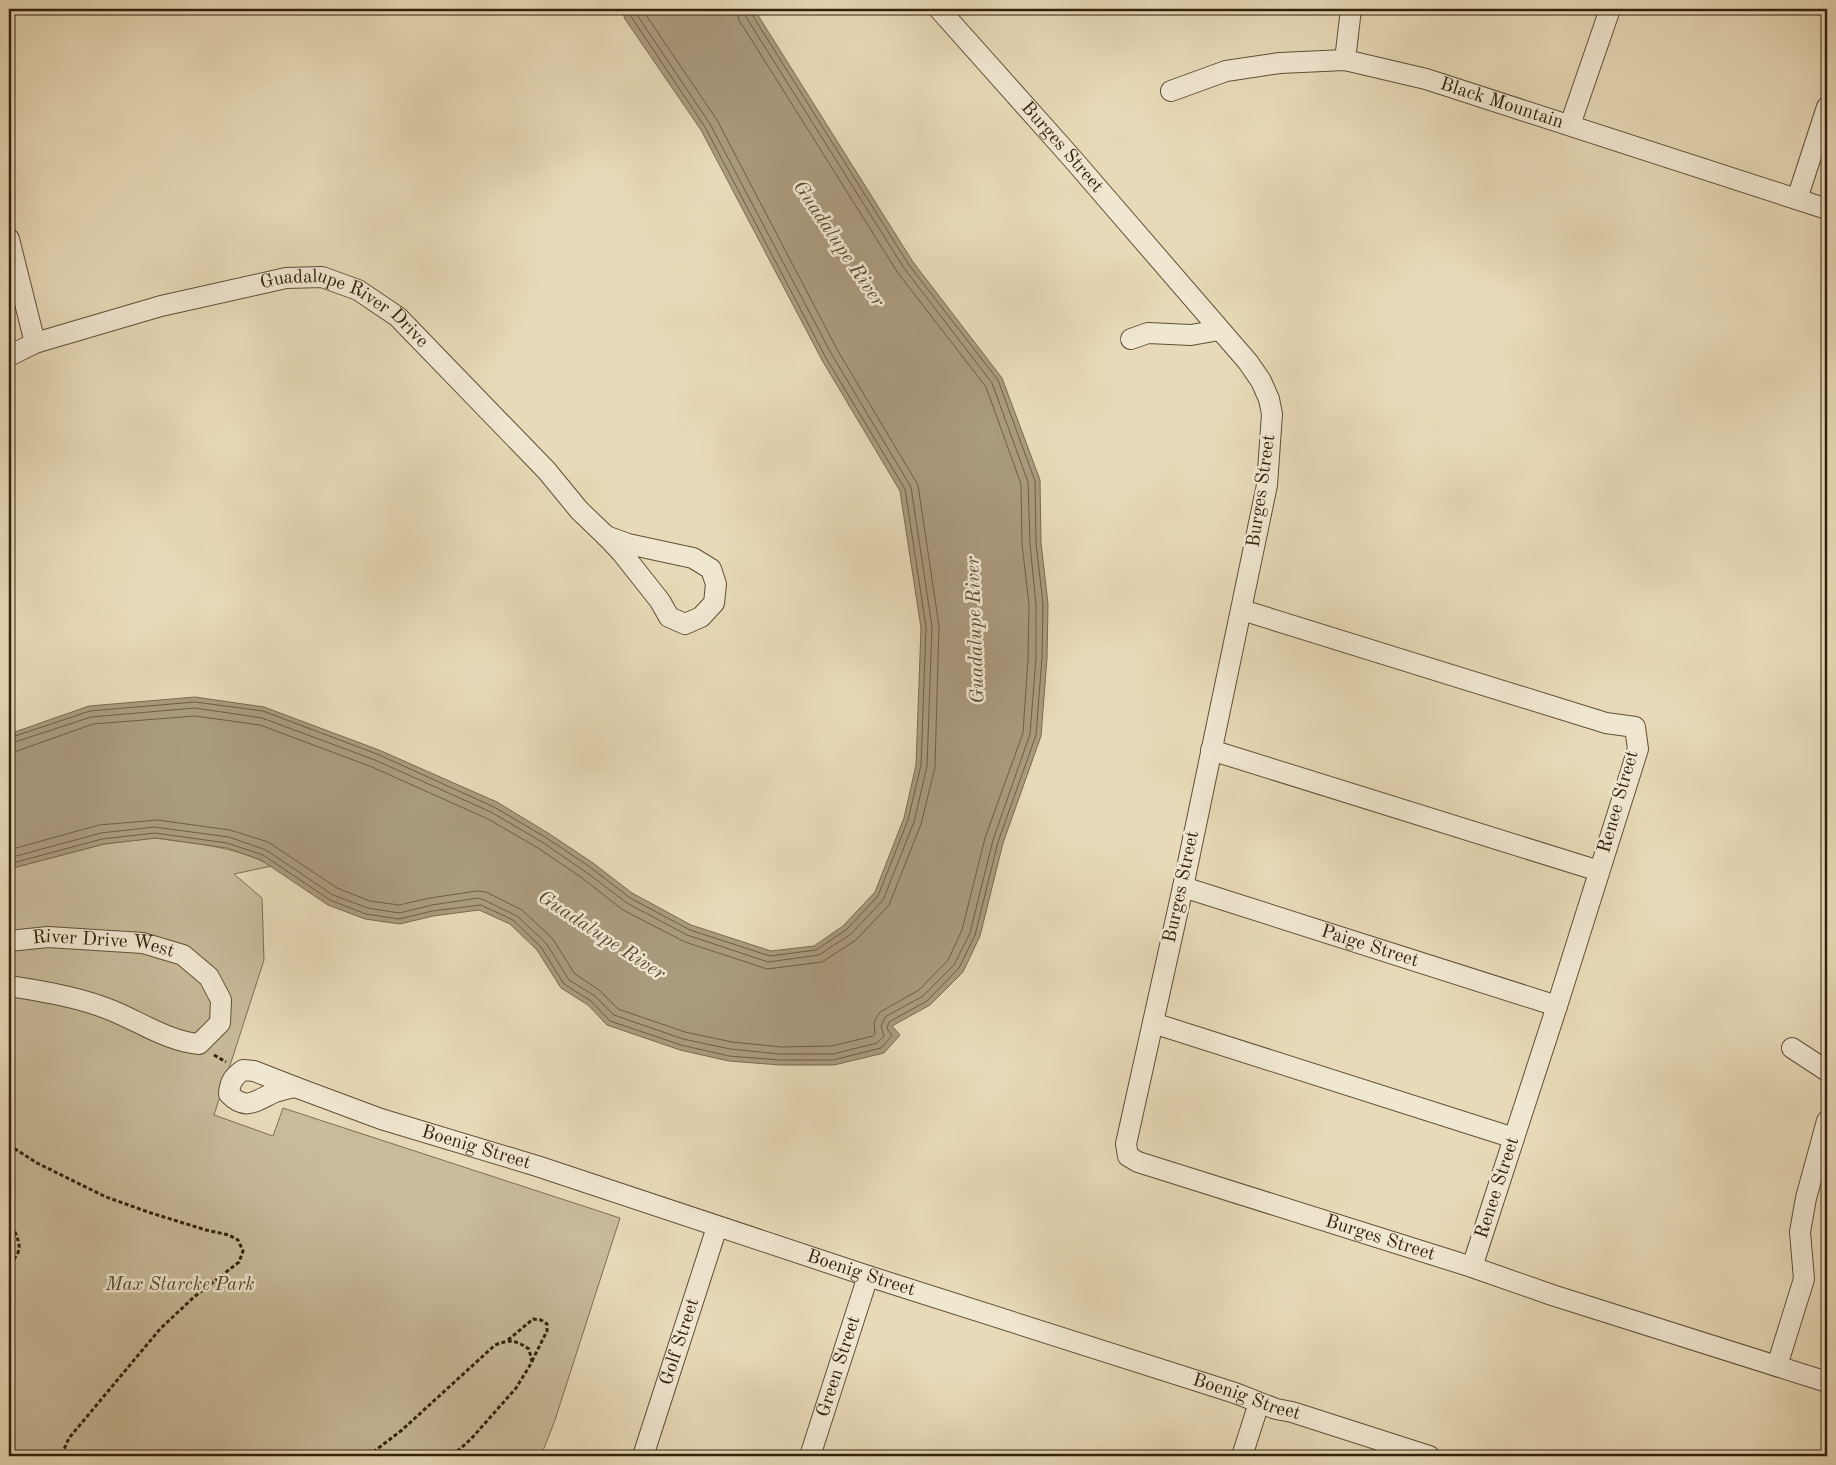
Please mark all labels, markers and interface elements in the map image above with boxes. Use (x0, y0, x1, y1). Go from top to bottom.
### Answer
street label: Black Mountain (1438, 75, 1566, 132)
street label: Burges Street (1017, 98, 1107, 196)
water label: Guadalupe River (788, 177, 888, 311)
street label: Guadalupe River Drive (258, 267, 432, 351)
street label: Burges Street (1245, 433, 1279, 549)
water label: Guadalupe River (963, 556, 989, 704)
street label: Renee Street (1595, 749, 1643, 855)
street label: Burges Street (1161, 829, 1203, 945)
water label: Guadalupe River (534, 887, 669, 985)
street label: Paige Street (1319, 922, 1421, 971)
street label: River Drive West (31, 927, 176, 961)
street label: Boenig Street (419, 1122, 533, 1173)
street label: Renee Street (1473, 1135, 1523, 1241)
street label: Burges Street (1323, 1212, 1437, 1264)
street label: Boenig Street (804, 1247, 917, 1300)
park label: Max Starcke Park (104, 1276, 255, 1295)
street label: Golf Street (657, 1296, 703, 1388)
street label: Green Street (814, 1314, 864, 1419)
street label: Boenig Street (1190, 1371, 1303, 1424)

